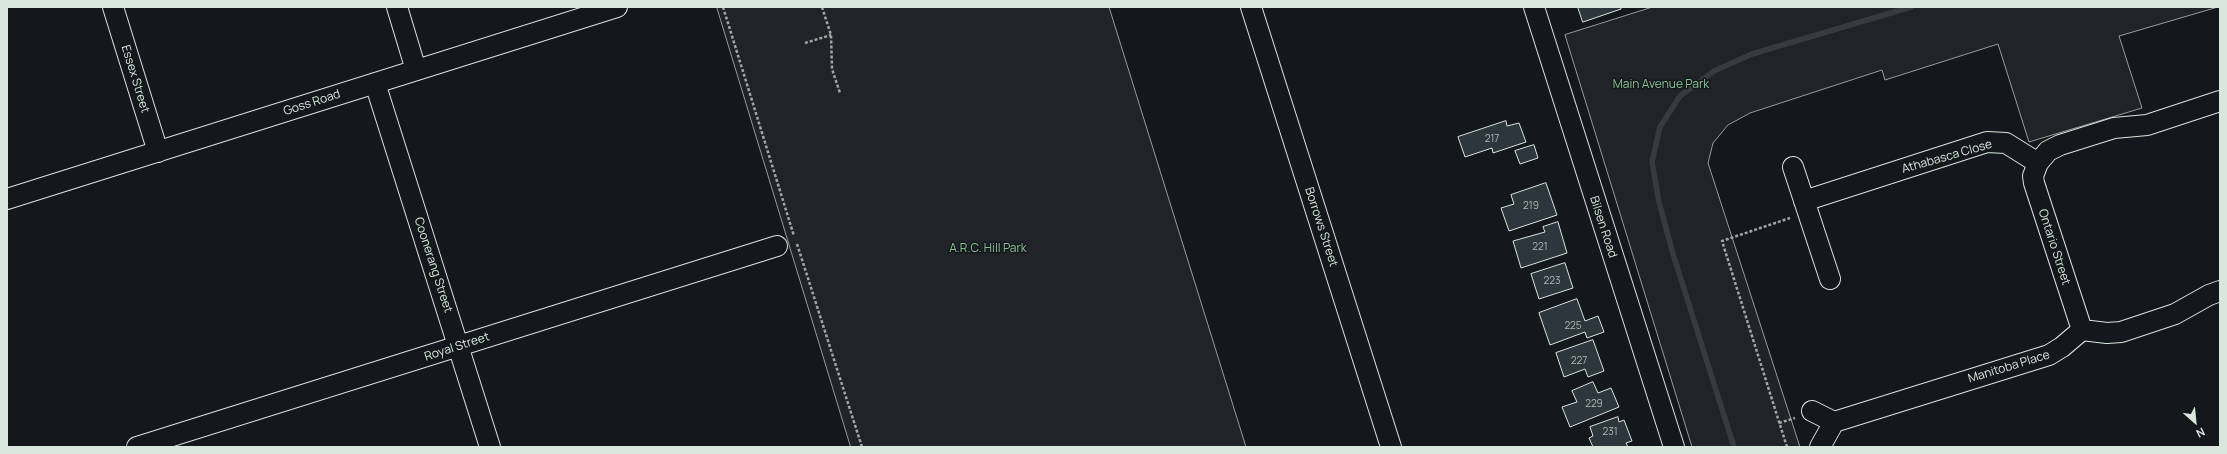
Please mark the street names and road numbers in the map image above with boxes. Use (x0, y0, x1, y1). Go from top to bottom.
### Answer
street label: Essex Street (118, 43, 152, 115)
street label: Goss Road (282, 87, 342, 119)
street label: Athabasca Close (1900, 137, 1994, 177)
street label: Borrows Street (1301, 185, 1341, 269)
street label: Bilsen Road (1586, 194, 1620, 260)
street label: Ontario Street (2035, 207, 2073, 287)
street label: Coonerang Street (411, 215, 455, 315)
street label: Royal Street (423, 330, 491, 364)
street label: Manitoba Place (1966, 348, 2052, 386)

